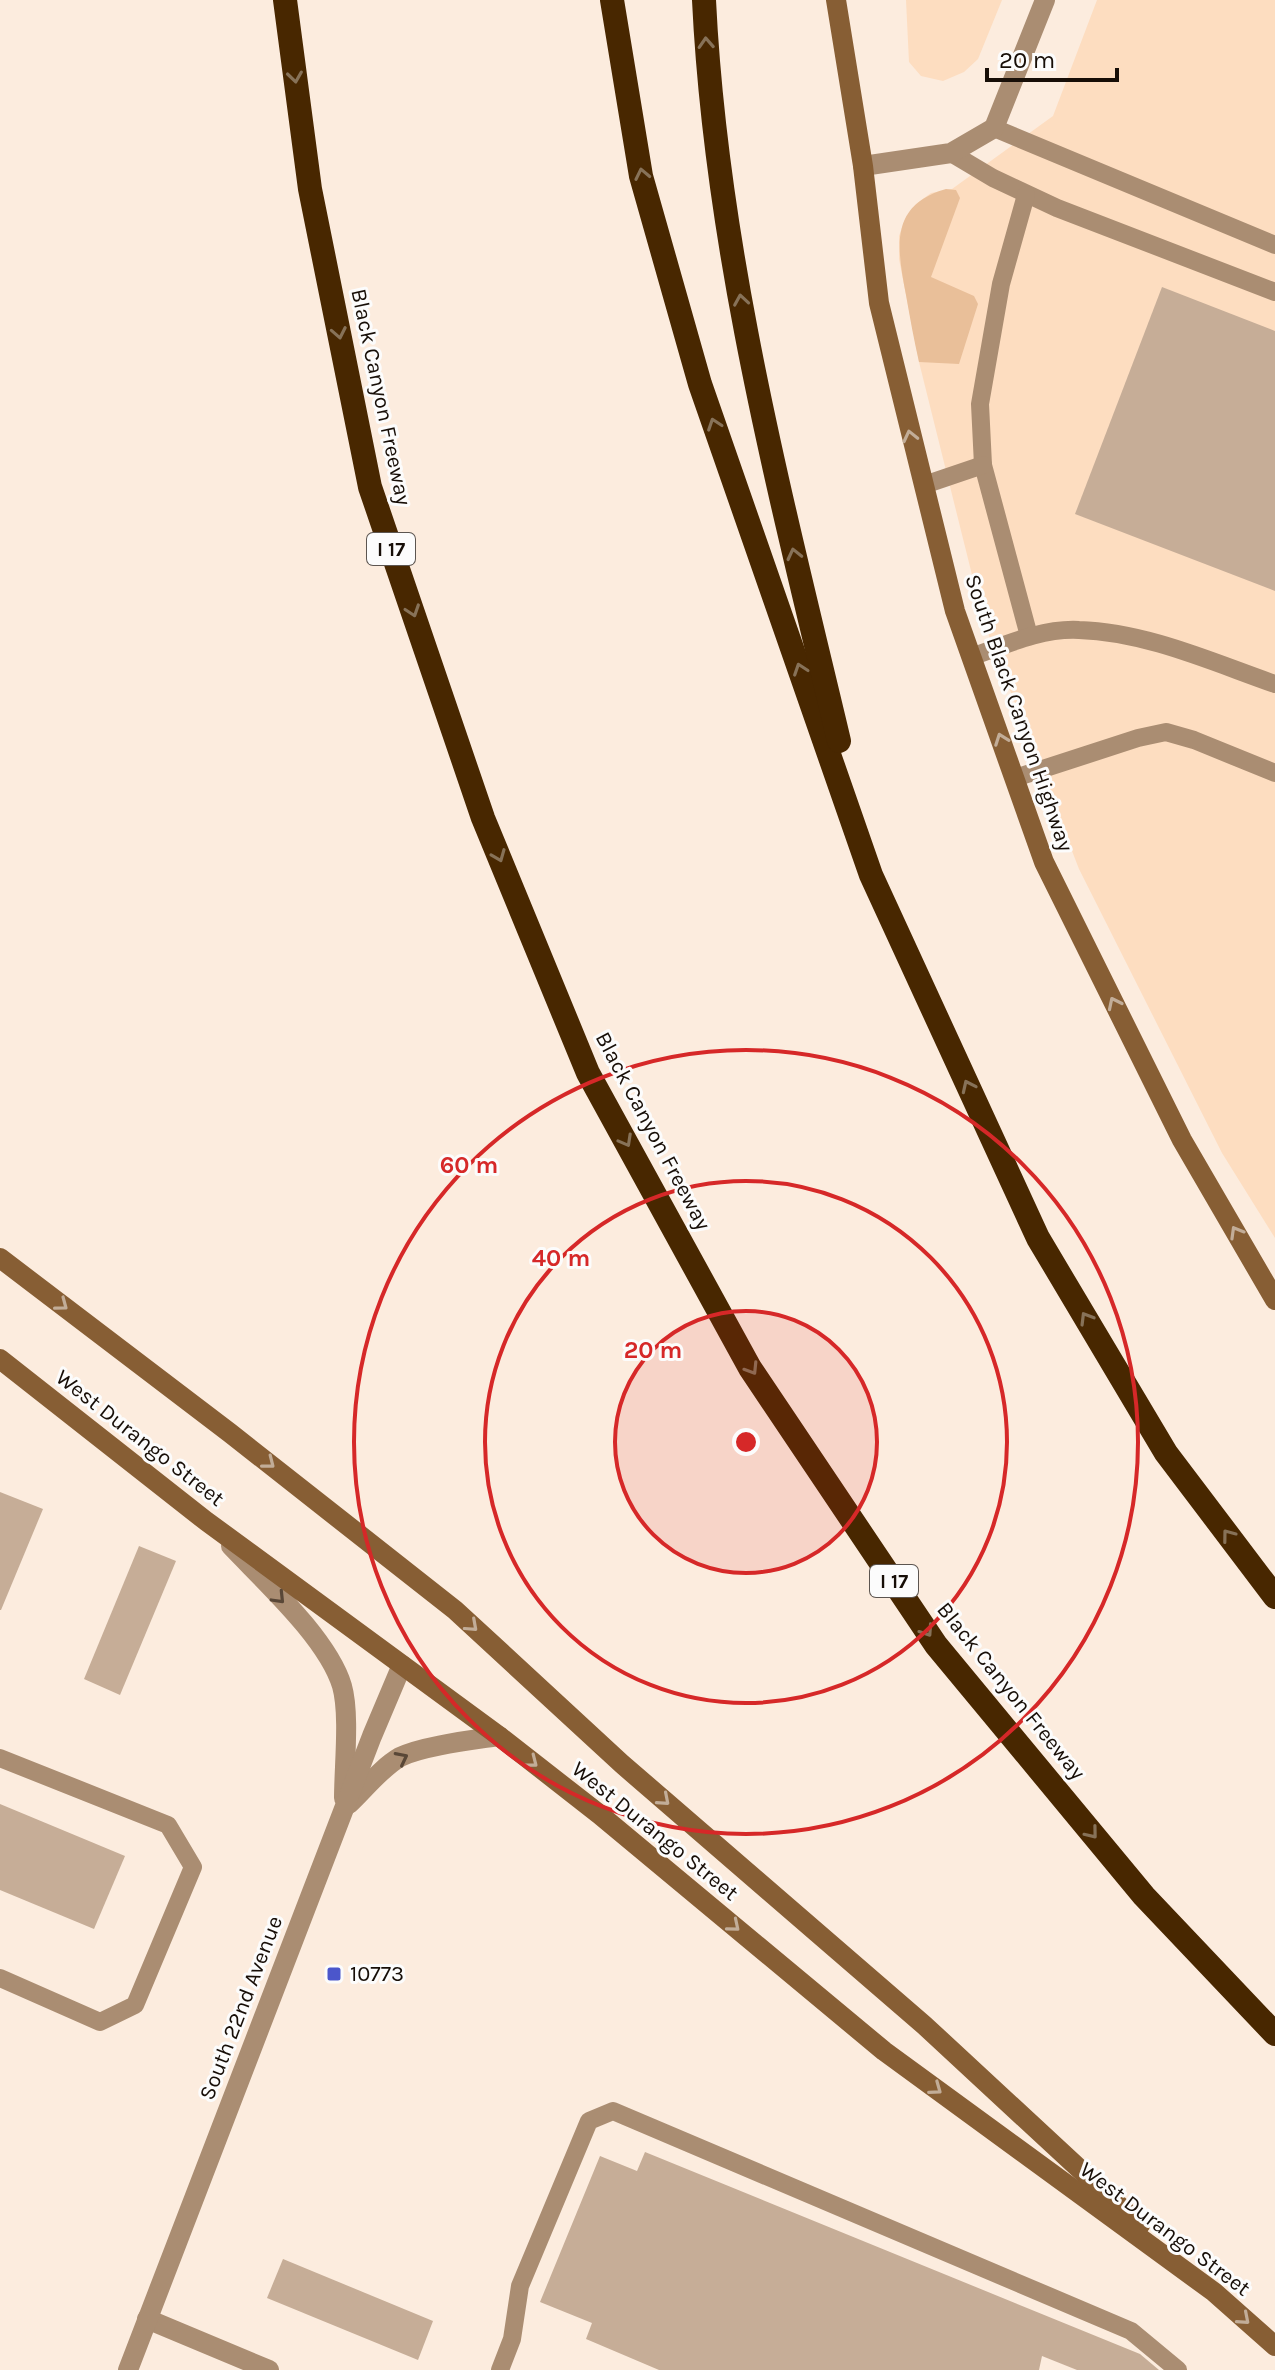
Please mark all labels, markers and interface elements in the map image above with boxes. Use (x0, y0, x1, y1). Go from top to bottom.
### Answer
scale bar (987, 32, 1117, 82)
one-way arrow (698, 36, 715, 49)
text: 20 m (999, 46, 1055, 74)
one-way arrow (286, 70, 303, 84)
one-way arrow (634, 168, 651, 182)
street label: Black Canyon Freeway (345, 286, 417, 508)
one-way arrow (733, 293, 750, 307)
one-way arrow (330, 327, 347, 340)
one-way arrow (708, 418, 724, 432)
one-way arrow (902, 430, 919, 443)
road number: I 17 (367, 533, 415, 565)
one-way arrow (787, 548, 804, 562)
street label: South Black Canyon Highway (959, 571, 1079, 855)
one-way arrow (403, 604, 419, 618)
one-way arrow (793, 663, 809, 677)
one-way arrow (994, 732, 1010, 746)
one-way arrow (489, 848, 506, 862)
one-way arrow (1108, 996, 1124, 1011)
street label: Black Canyon Freeway (590, 1027, 716, 1235)
one-way arrow (962, 1080, 978, 1094)
one-way arrow (616, 1132, 632, 1147)
text: 60 m (440, 1151, 498, 1179)
one-way arrow (1230, 1226, 1246, 1241)
text: 40 m (532, 1244, 590, 1272)
one-way arrow (53, 1296, 68, 1310)
one-way arrow (1080, 1312, 1095, 1326)
text: 20 m (624, 1336, 682, 1364)
one-way arrow (742, 1360, 757, 1375)
street label: West Durango Street (51, 1364, 229, 1512)
centre of rings (732, 1428, 760, 1456)
one-way arrow (260, 1454, 275, 1468)
one-way arrow (1223, 1529, 1237, 1543)
road number: I 17 (870, 1565, 918, 1597)
one-way arrow (270, 1588, 284, 1603)
street label: Black Canyon Freeway (931, 1597, 1091, 1785)
one-way arrow (462, 1616, 477, 1630)
one-way arrow (918, 1623, 933, 1637)
one-way arrow (523, 1752, 538, 1766)
one-way arrow (393, 1753, 408, 1768)
street label: West Durango Street (567, 1756, 743, 1906)
one-way arrow (655, 1790, 670, 1805)
one-way arrow (1082, 1824, 1096, 1839)
street label: South 22nd Avenue (194, 1912, 288, 2104)
one-way arrow (724, 1916, 739, 1931)
place label: 10773 (350, 1961, 404, 1987)
marker: 10773 (325, 1965, 343, 1983)
one-way arrow (927, 2079, 942, 2094)
street label: West Durango Street (1075, 2156, 1255, 2302)
one-way arrow (1235, 2309, 1250, 2324)

